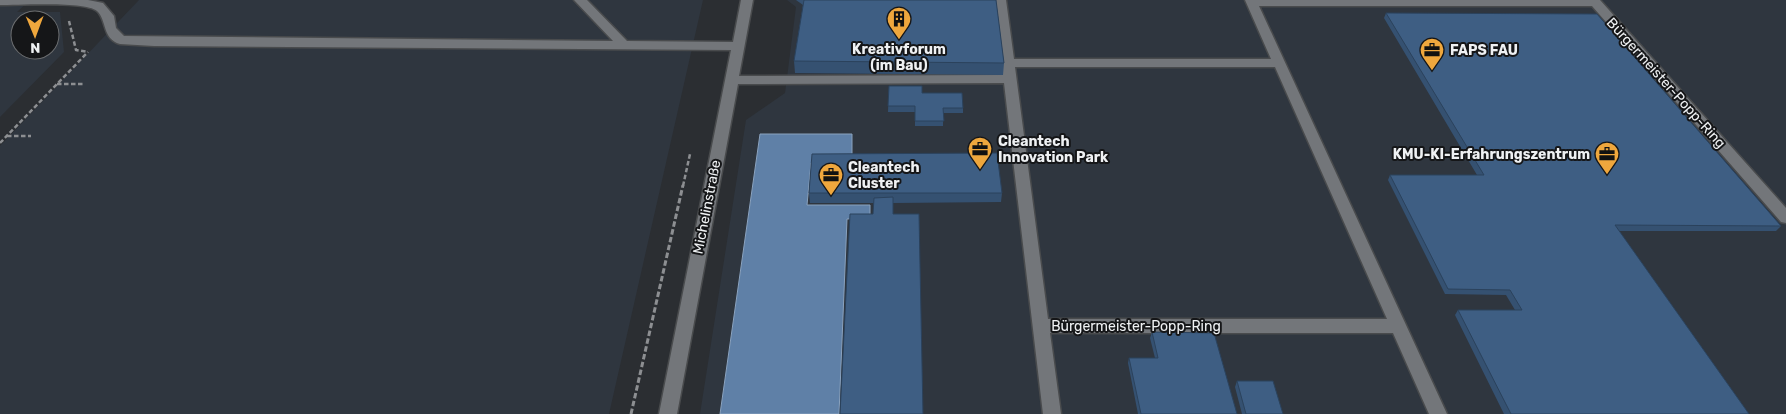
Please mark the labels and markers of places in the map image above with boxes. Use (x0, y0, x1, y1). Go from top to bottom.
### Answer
building icon: Kreativforum (im Bau) (886, 6, 912, 40)
office icon: FAPS FAU (1419, 37, 1445, 71)
place label: Kreativforum (im Bau) (852, 41, 946, 74)
place label: FAPS FAU (1450, 42, 1518, 59)
place label: Cleantech Innovation Park (998, 133, 1109, 166)
office icon: Cleantech Innovation Park (967, 136, 993, 170)
office icon: KMU-KI-Erfahrungszentrum (1594, 141, 1620, 175)
place label: KMU-KI-Erfahrungszentrum (1393, 146, 1590, 163)
place label: Cleantech Cluster (848, 159, 920, 192)
office icon: Cleantech Cluster (818, 162, 844, 196)

